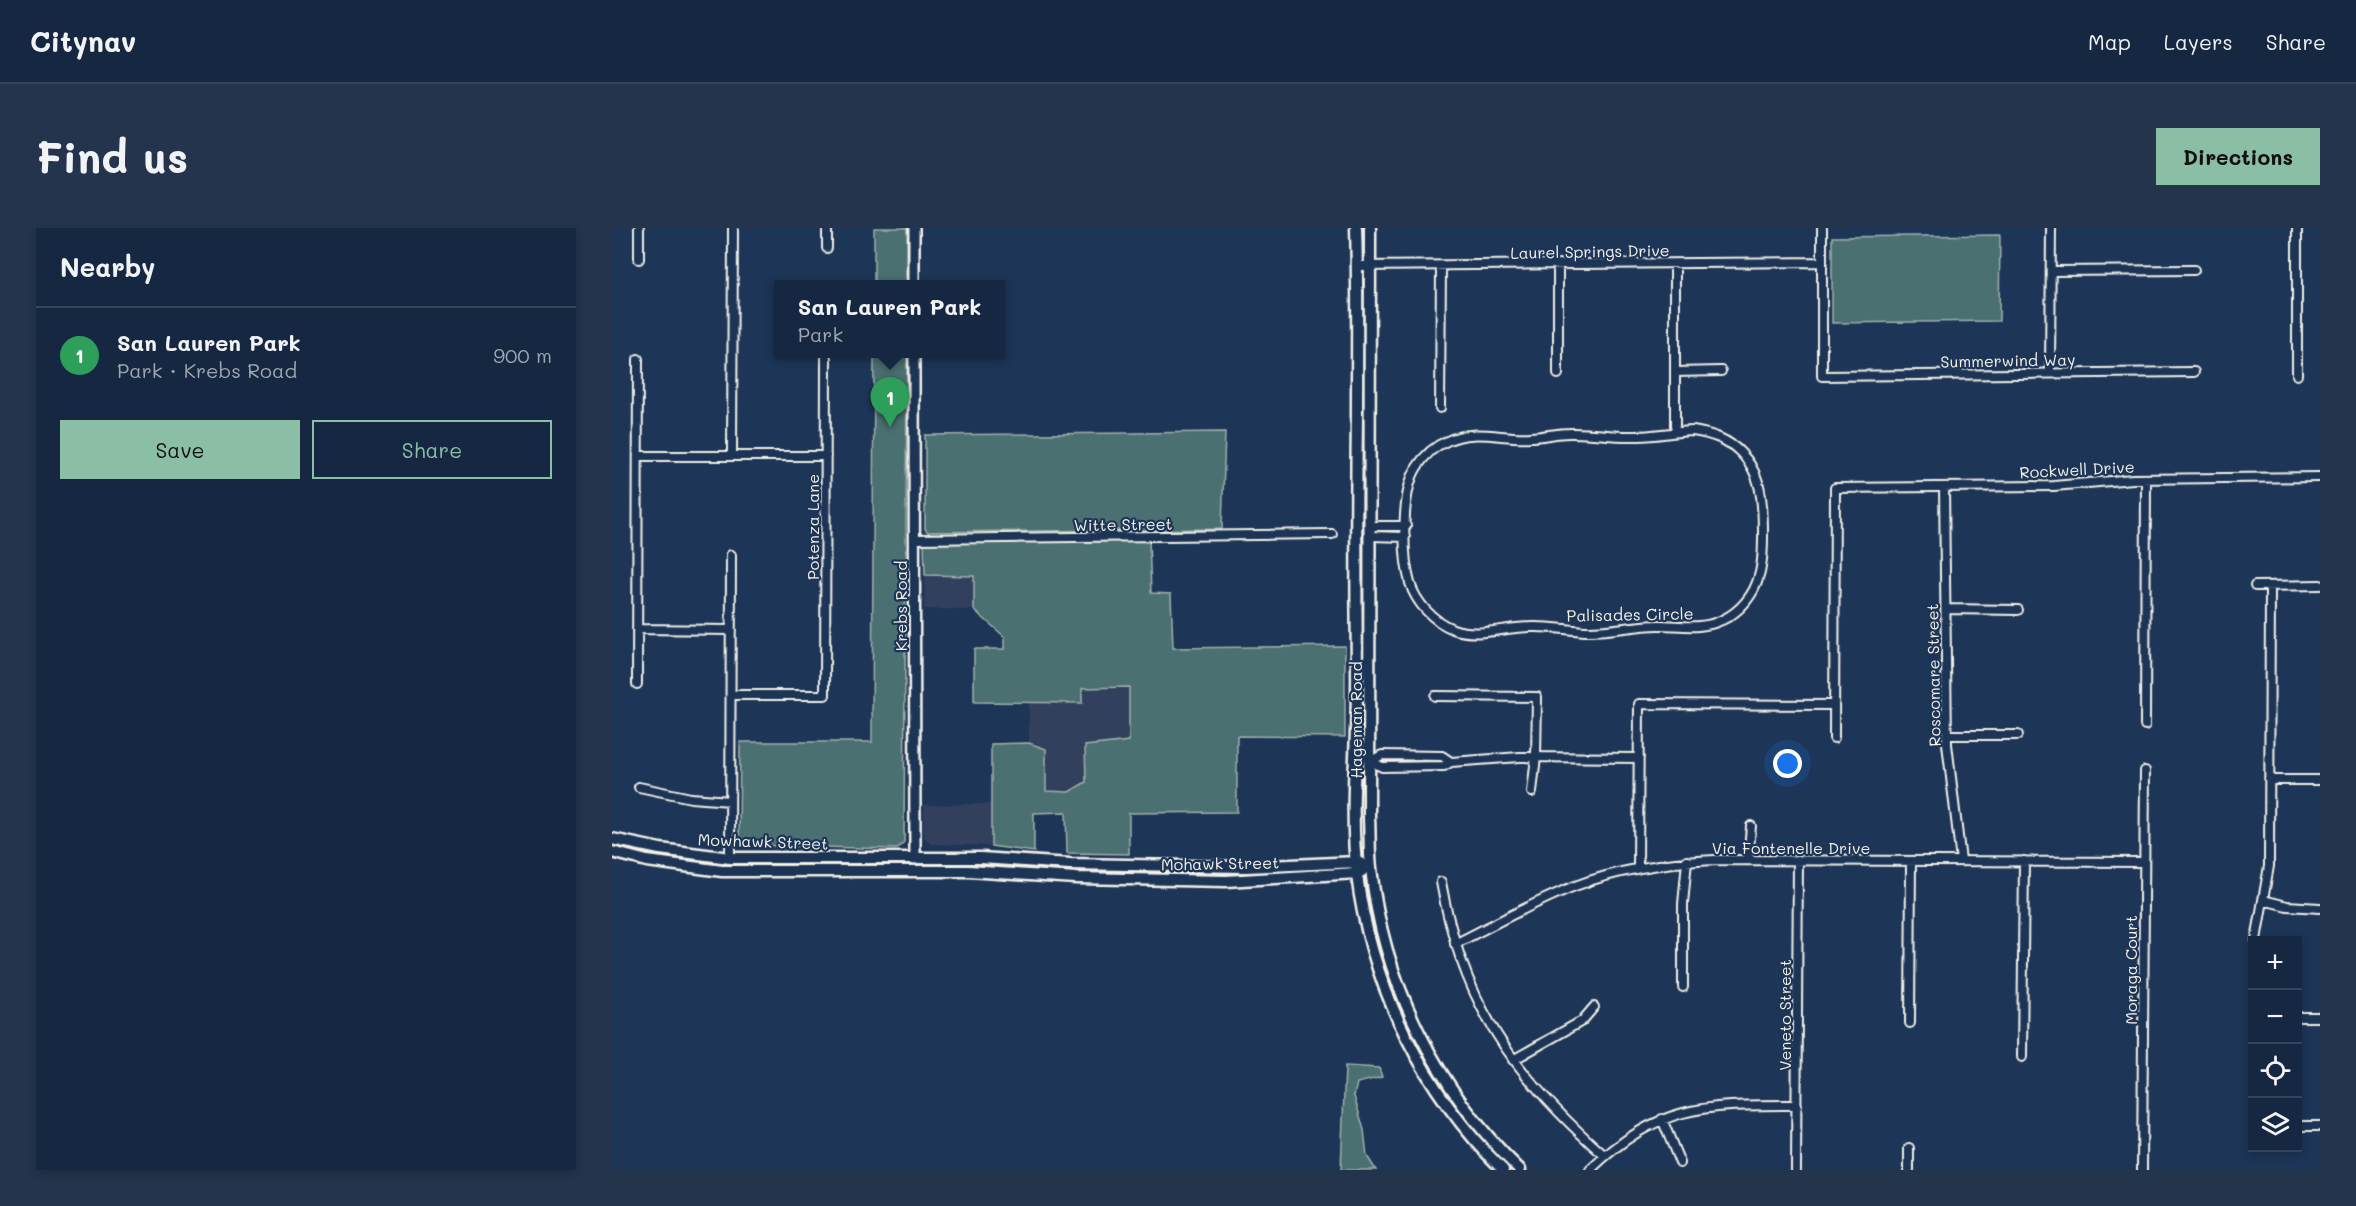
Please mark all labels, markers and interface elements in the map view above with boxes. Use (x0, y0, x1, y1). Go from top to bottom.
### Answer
text: Citynav (30, 23, 136, 59)
text: Map (2088, 28, 2131, 55)
text: Layers (2164, 28, 2233, 55)
text: Share (2266, 28, 2326, 55)
button: Directions (2156, 128, 2320, 185)
text: Find us (36, 129, 188, 184)
street label: Laurel Springs Drive (1510, 239, 1670, 263)
text: Nearby (60, 250, 155, 284)
popup (774, 280, 1005, 358)
text: San Lauren Park (798, 292, 981, 321)
text: Park (798, 321, 843, 347)
text: San Lauren Park (117, 328, 301, 357)
text: 1 (75, 342, 84, 368)
text: 900 m (493, 342, 552, 368)
street label: Summerwind Way (1940, 348, 2076, 372)
text: Park · Krebs Road (117, 357, 297, 383)
pin: 1 (870, 378, 910, 427)
button: Save (60, 420, 300, 479)
button: Share (312, 420, 552, 479)
street label: Rockwell Drive (2019, 455, 2135, 483)
street label: Potenza Lane (802, 474, 823, 580)
street label: Witte Street (1073, 513, 1173, 535)
street label: Krebs Road (890, 561, 911, 651)
street label: Palisades Circle (1566, 602, 1694, 626)
street label: Roscomare Street (1921, 603, 1945, 747)
street label: Hageman Road (1345, 661, 1366, 779)
your location (1773, 749, 1802, 778)
street label: Mowhawk Street (697, 828, 829, 854)
street label: Via Fontenelle Drive (1712, 837, 1870, 858)
street label: Mohawk Street (1161, 851, 1279, 875)
street label: Moraga Court (2120, 915, 2141, 1025)
map controls (2248, 936, 2302, 1152)
button: + (2248, 936, 2302, 990)
street label: Veneto Street (1774, 959, 1795, 1071)
button: − (2248, 990, 2302, 1044)
button: locate (2248, 1044, 2302, 1098)
button: layers (2248, 1098, 2302, 1152)

